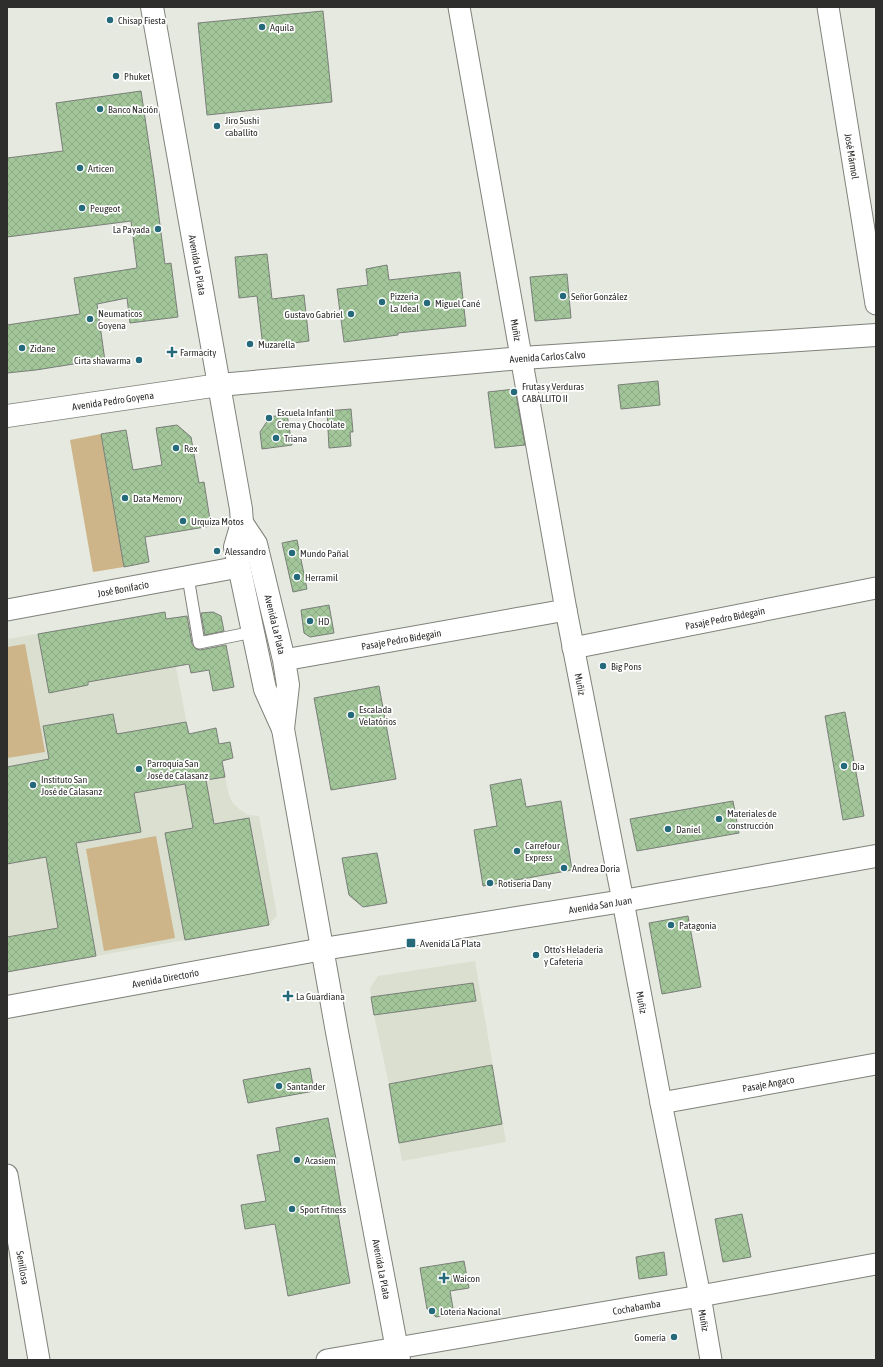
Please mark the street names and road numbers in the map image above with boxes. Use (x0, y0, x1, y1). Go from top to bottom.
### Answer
street label: José Mármol (843, 132, 861, 180)
street label: Avenida La Plata (187, 234, 209, 296)
street label: Muñiz (509, 318, 524, 342)
street label: Avenida Carlos Calvo (509, 348, 586, 365)
street label: Avenida Pedro Goyena (71, 389, 155, 412)
street label: José Bonifacio (96, 578, 150, 599)
street label: Avenida La Plata (263, 593, 288, 656)
street label: Pasaje Pedro Bidegain (684, 605, 766, 631)
street label: Pasaje Pedro Bidegain (360, 627, 442, 652)
street label: Muñiz (573, 672, 588, 697)
street label: Avenida San Juan (568, 894, 633, 915)
street label: Avenida Directorio (131, 966, 200, 989)
street label: Muñiz (635, 990, 650, 1015)
street label: Pasaje Angaco (741, 1073, 795, 1094)
street label: Avenida La Plata (371, 1238, 393, 1301)
street label: Senillosa (15, 1250, 31, 1286)
street label: Cochabamba (612, 1297, 662, 1316)
street label: Muñiz (697, 1308, 712, 1333)

